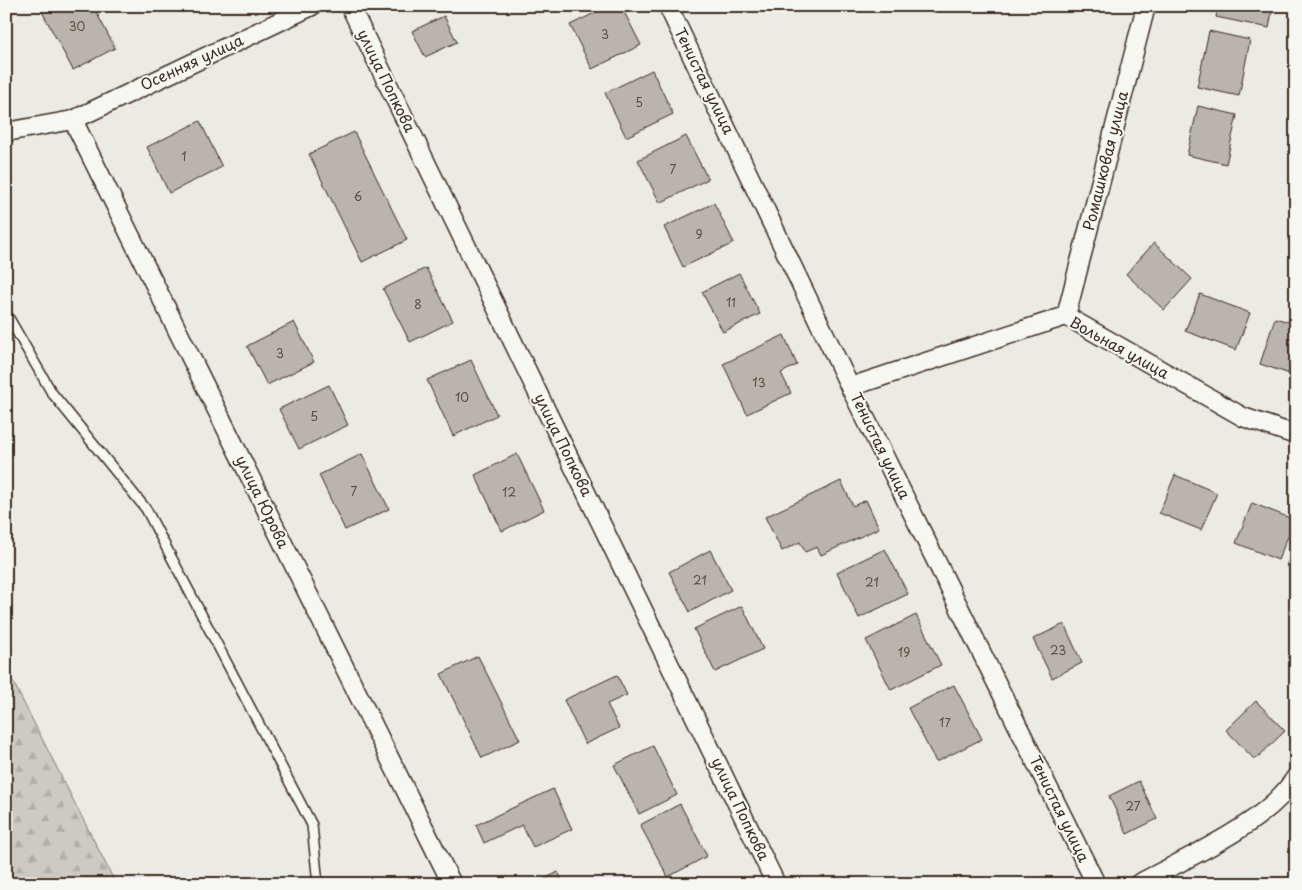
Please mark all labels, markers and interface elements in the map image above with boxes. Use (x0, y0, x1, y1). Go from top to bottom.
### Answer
house number: 30 (69, 17, 86, 35)
street label: Тенистая улица (670, 23, 741, 138)
street label: улица Попкова (352, 25, 423, 136)
house number: 3 (601, 25, 609, 43)
street label: Осенняя улица (136, 27, 247, 96)
street label: Ромашковая улица (1076, 88, 1133, 233)
house number: 5 (635, 93, 643, 111)
house number: 1 (181, 147, 187, 165)
house number: 7 (670, 160, 677, 178)
house number: 6 (354, 187, 362, 205)
house number: 9 (695, 225, 703, 243)
house number: 11 (726, 293, 736, 311)
house number: 8 (414, 295, 422, 313)
street label: Вольная улица (1066, 310, 1174, 384)
house number: 3 (276, 344, 284, 362)
house number: 13 (752, 373, 766, 391)
house number: 10 (455, 388, 469, 406)
street label: Тенистая улица (846, 388, 917, 503)
street label: улица Попкова (529, 389, 600, 500)
house number: 5 (310, 407, 318, 425)
street label: улица Юрова (231, 451, 296, 552)
house number: 7 (351, 482, 358, 500)
house number: 12 (502, 483, 516, 501)
house number: 21 (693, 571, 707, 589)
house number: 21 (865, 573, 879, 591)
house number: 23 (1050, 641, 1066, 659)
house number: 19 (898, 643, 910, 661)
house number: 17 (939, 713, 951, 731)
street label: Тенистая улица (1025, 751, 1096, 866)
street label: улица Попкова (706, 753, 777, 864)
house number: 27 (1126, 797, 1141, 815)

